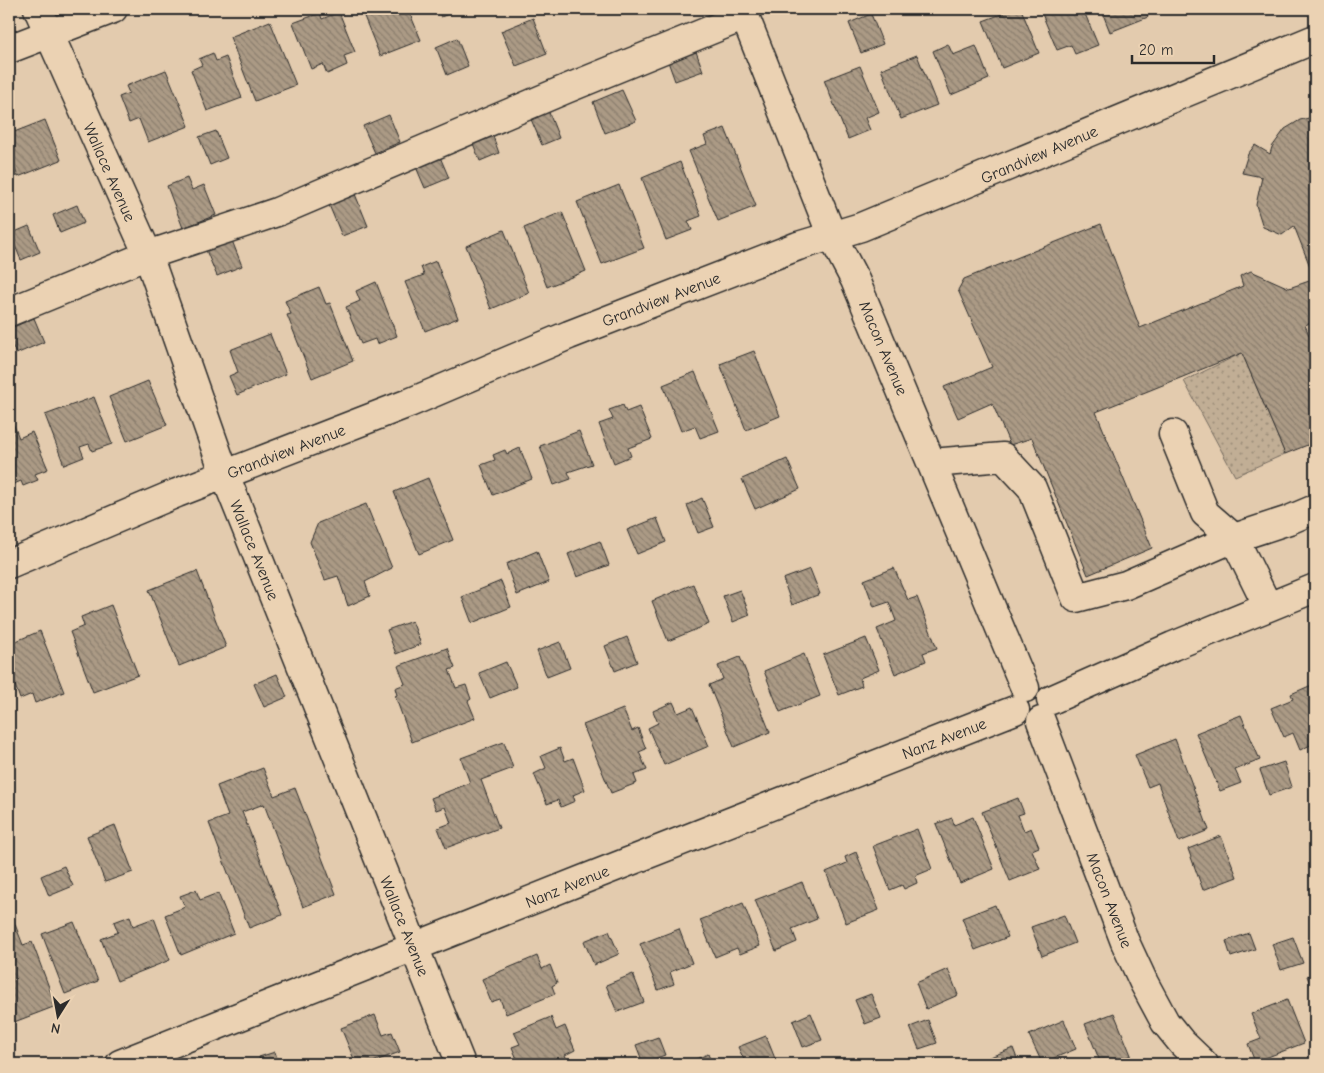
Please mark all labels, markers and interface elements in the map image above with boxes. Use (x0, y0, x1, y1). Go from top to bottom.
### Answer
scale bar (1132, 32, 1214, 64)
text: 20 m (1139, 41, 1173, 59)
street label: Wallace Avenue (79, 120, 139, 225)
street label: Grandview Avenue (978, 122, 1100, 188)
street label: Grandview Avenue (600, 269, 723, 331)
street label: Macon Avenue (855, 298, 911, 398)
street label: Grandview Avenue (225, 421, 348, 483)
street label: Wallace Avenue (226, 498, 282, 603)
street label: Nanz Avenue (900, 715, 989, 763)
street label: Macon Avenue (1083, 850, 1136, 951)
street label: Nanz Avenue (523, 862, 612, 912)
street label: Wallace Avenue (376, 874, 432, 979)
north arrow (32, 990, 82, 1040)
text: N (50, 1019, 62, 1037)

